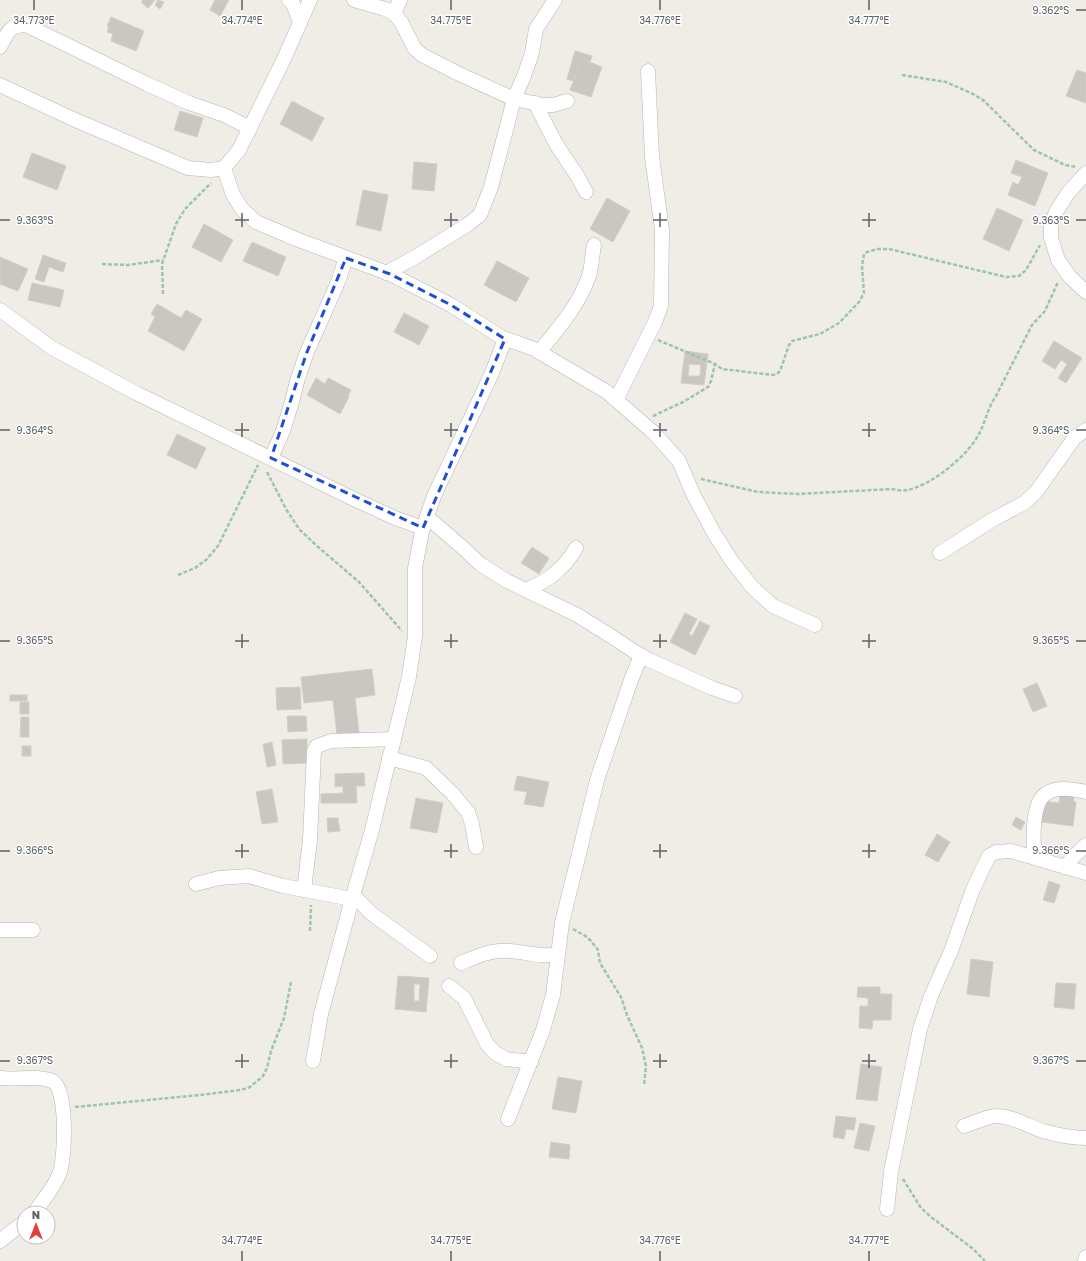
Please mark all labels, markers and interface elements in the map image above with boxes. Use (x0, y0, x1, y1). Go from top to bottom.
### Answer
text: 9.362°S (1032, 4, 1070, 16)
text: 34.773°E (13, 14, 55, 26)
text: 34.774°E (221, 14, 263, 26)
text: 34.775°E (430, 14, 472, 26)
text: 34.776°E (639, 14, 681, 26)
text: 34.777°E (849, 14, 889, 26)
text: 9.363°S (16, 214, 54, 226)
text: 9.363°S (1032, 214, 1070, 226)
text: 9.364°S (17, 424, 53, 436)
text: 9.364°S (1033, 424, 1069, 436)
text: 9.365°S (16, 634, 54, 646)
text: 9.365°S (1032, 634, 1070, 646)
text: 9.366°S (16, 844, 54, 856)
text: 9.366°S (1032, 844, 1070, 856)
text: 9.367°S (17, 1054, 53, 1066)
text: 9.367°S (1033, 1054, 1069, 1066)
north arrow (16, 1205, 56, 1245)
text: N (32, 1208, 40, 1221)
text: 34.774°E (221, 1234, 263, 1246)
text: 34.775°E (430, 1234, 472, 1246)
text: 34.776°E (639, 1234, 681, 1246)
text: 34.777°E (849, 1234, 889, 1246)

